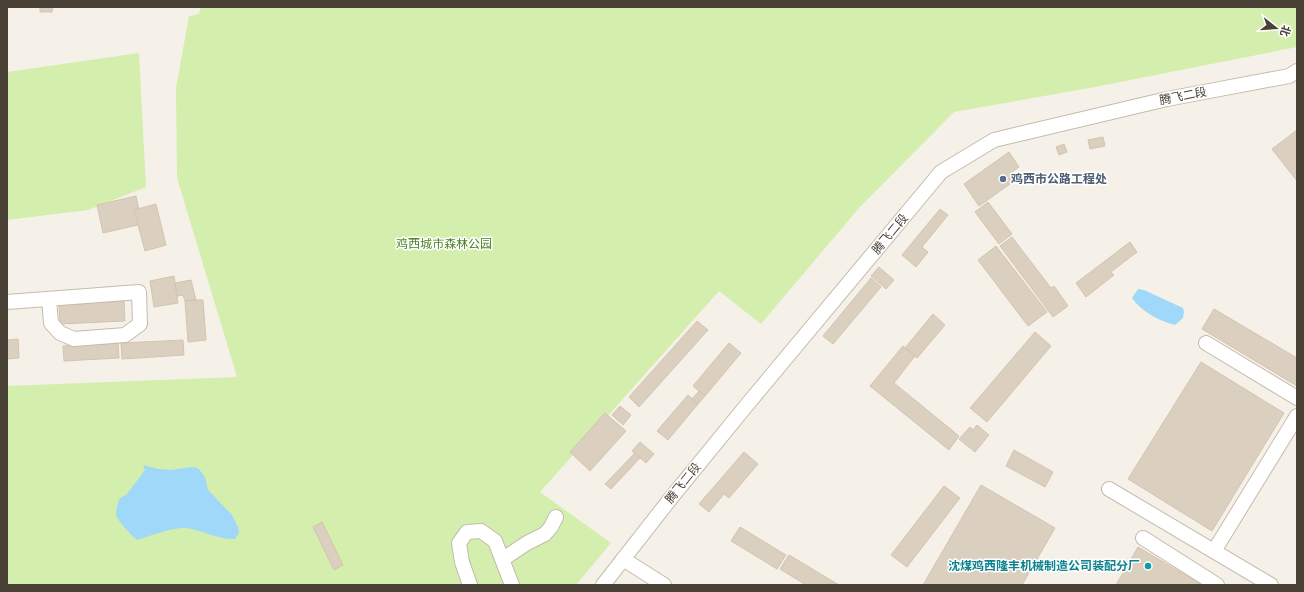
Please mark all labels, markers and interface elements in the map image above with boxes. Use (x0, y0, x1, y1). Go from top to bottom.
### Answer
north arrow (1256, 8, 1296, 48)
text: 北 (1277, 24, 1293, 38)
street label: 腾飞二段 (1158, 85, 1208, 107)
place label: 鸡西市公路工程处 (1010, 172, 1107, 186)
marker: 鸡西市公路工程处 (998, 174, 1008, 184)
street label: 腾飞二段 (869, 211, 911, 257)
park label: 鸡西城市森林公园 (396, 237, 492, 251)
street label: 腾飞二段 (662, 460, 704, 506)
place label: 沈煤鸡西隆丰机械制造公司装配分厂 (948, 559, 1140, 573)
marker: 沈煤鸡西隆丰机械制造公司装配分厂 (1143, 561, 1153, 571)

